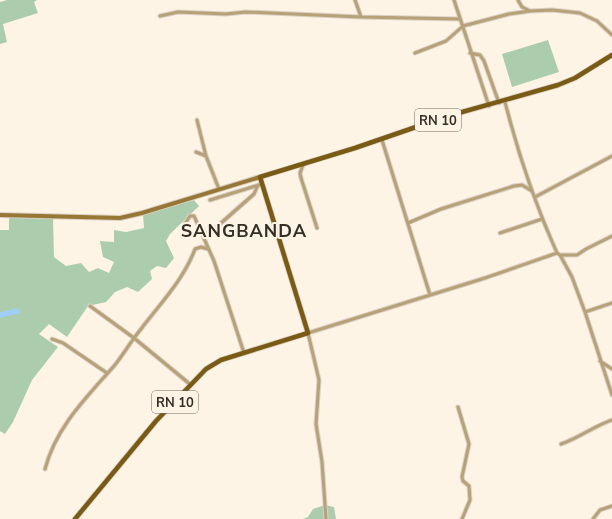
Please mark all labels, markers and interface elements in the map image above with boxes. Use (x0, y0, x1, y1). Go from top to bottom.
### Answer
road number: RN 10 (415, 109, 461, 131)
district label: SANGBANDA (181, 219, 307, 243)
road number: RN 10 (152, 391, 198, 413)

